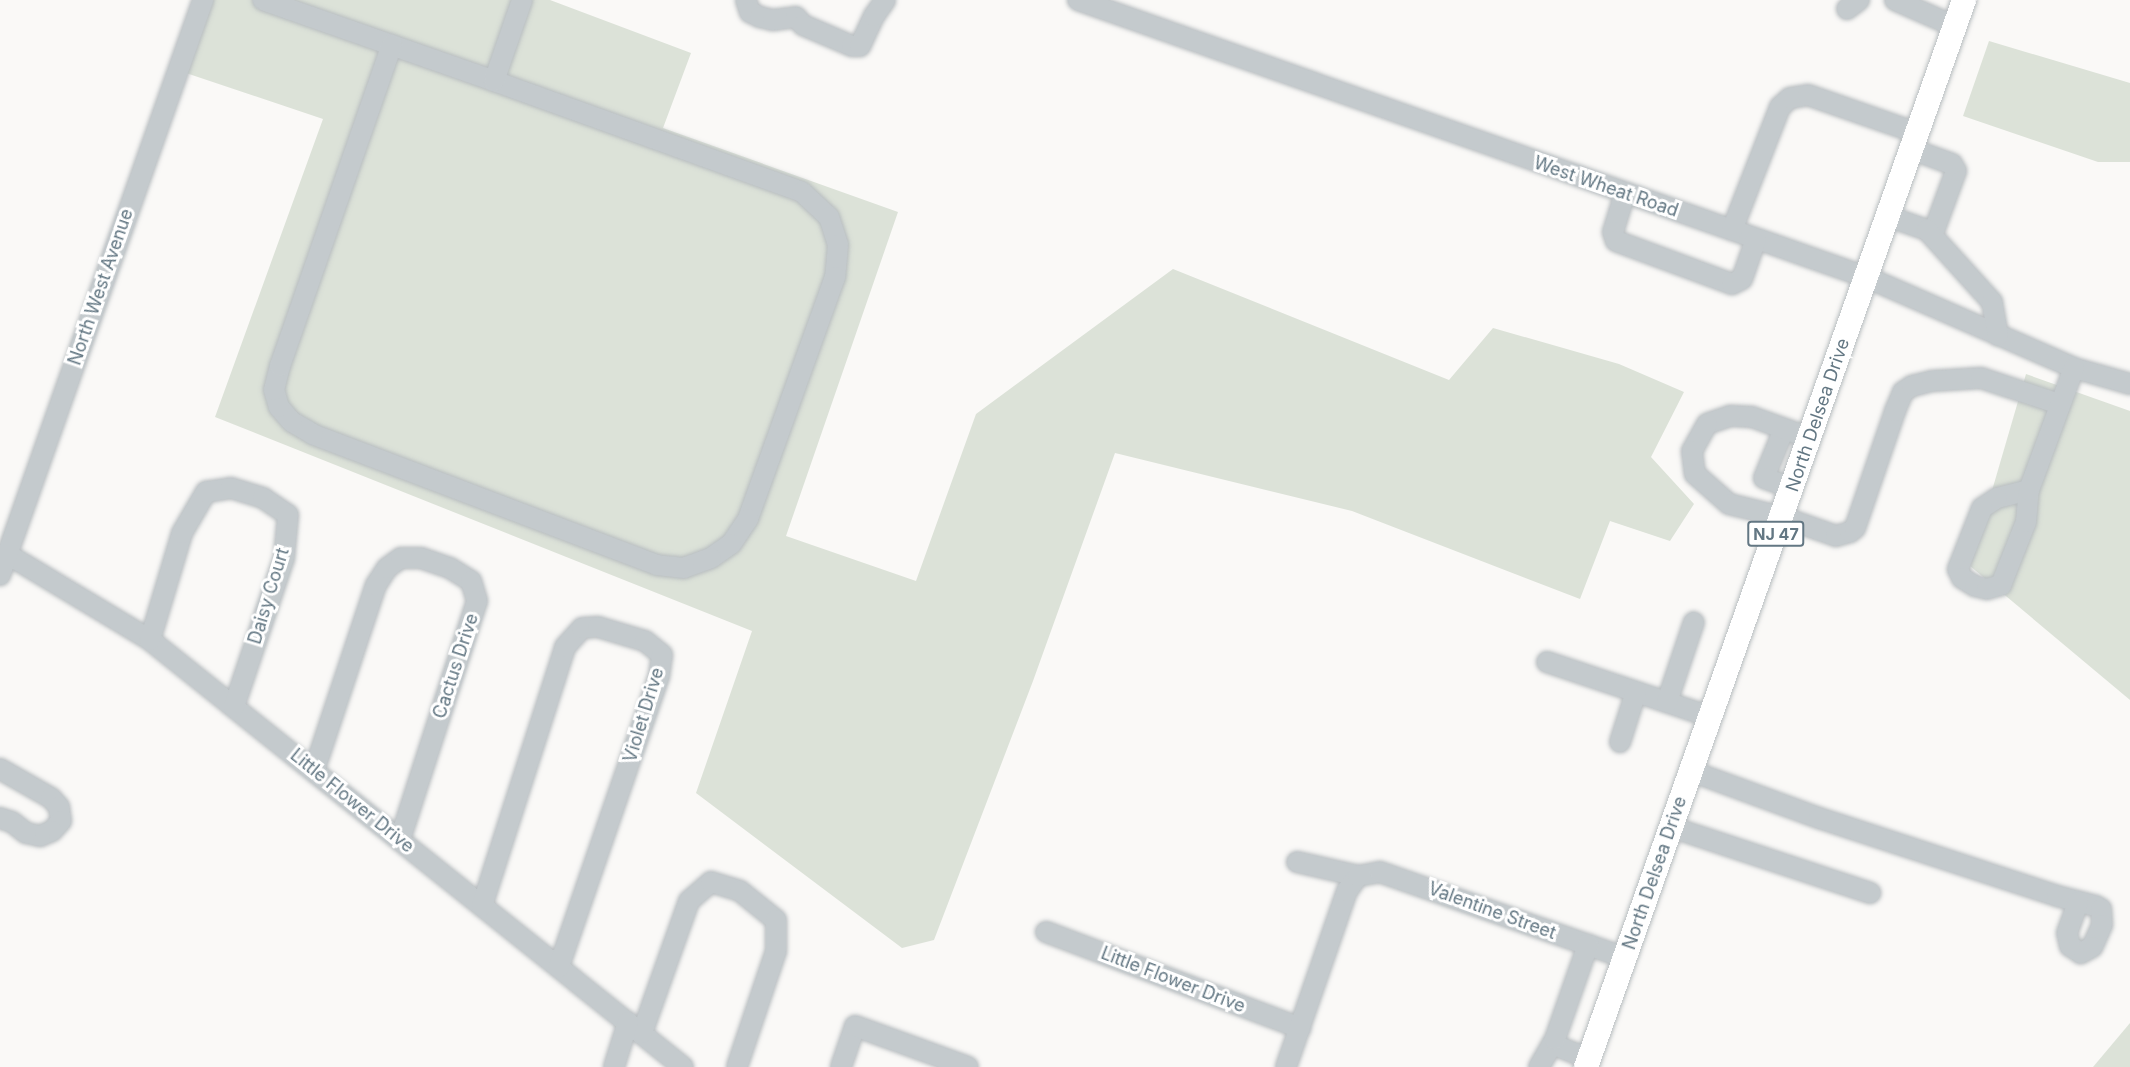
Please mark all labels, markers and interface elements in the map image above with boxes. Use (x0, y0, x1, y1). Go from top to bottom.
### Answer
street label: West Wheat Road (1531, 152, 1681, 222)
street label: North West Avenue (64, 206, 138, 368)
street label: North Delsea Drive (1782, 335, 1854, 495)
road number: NJ 47 (1746, 521, 1806, 547)
street label: Daisy Court (244, 545, 294, 647)
street label: Cactus Drive (429, 611, 483, 721)
street label: Violet Drive (619, 665, 669, 765)
street label: Little Flower Drive (286, 745, 418, 857)
street label: North Delsea Drive (1619, 793, 1691, 953)
street label: Valentine Street (1425, 878, 1559, 944)
street label: Little Flower Drive (1098, 943, 1248, 1017)

